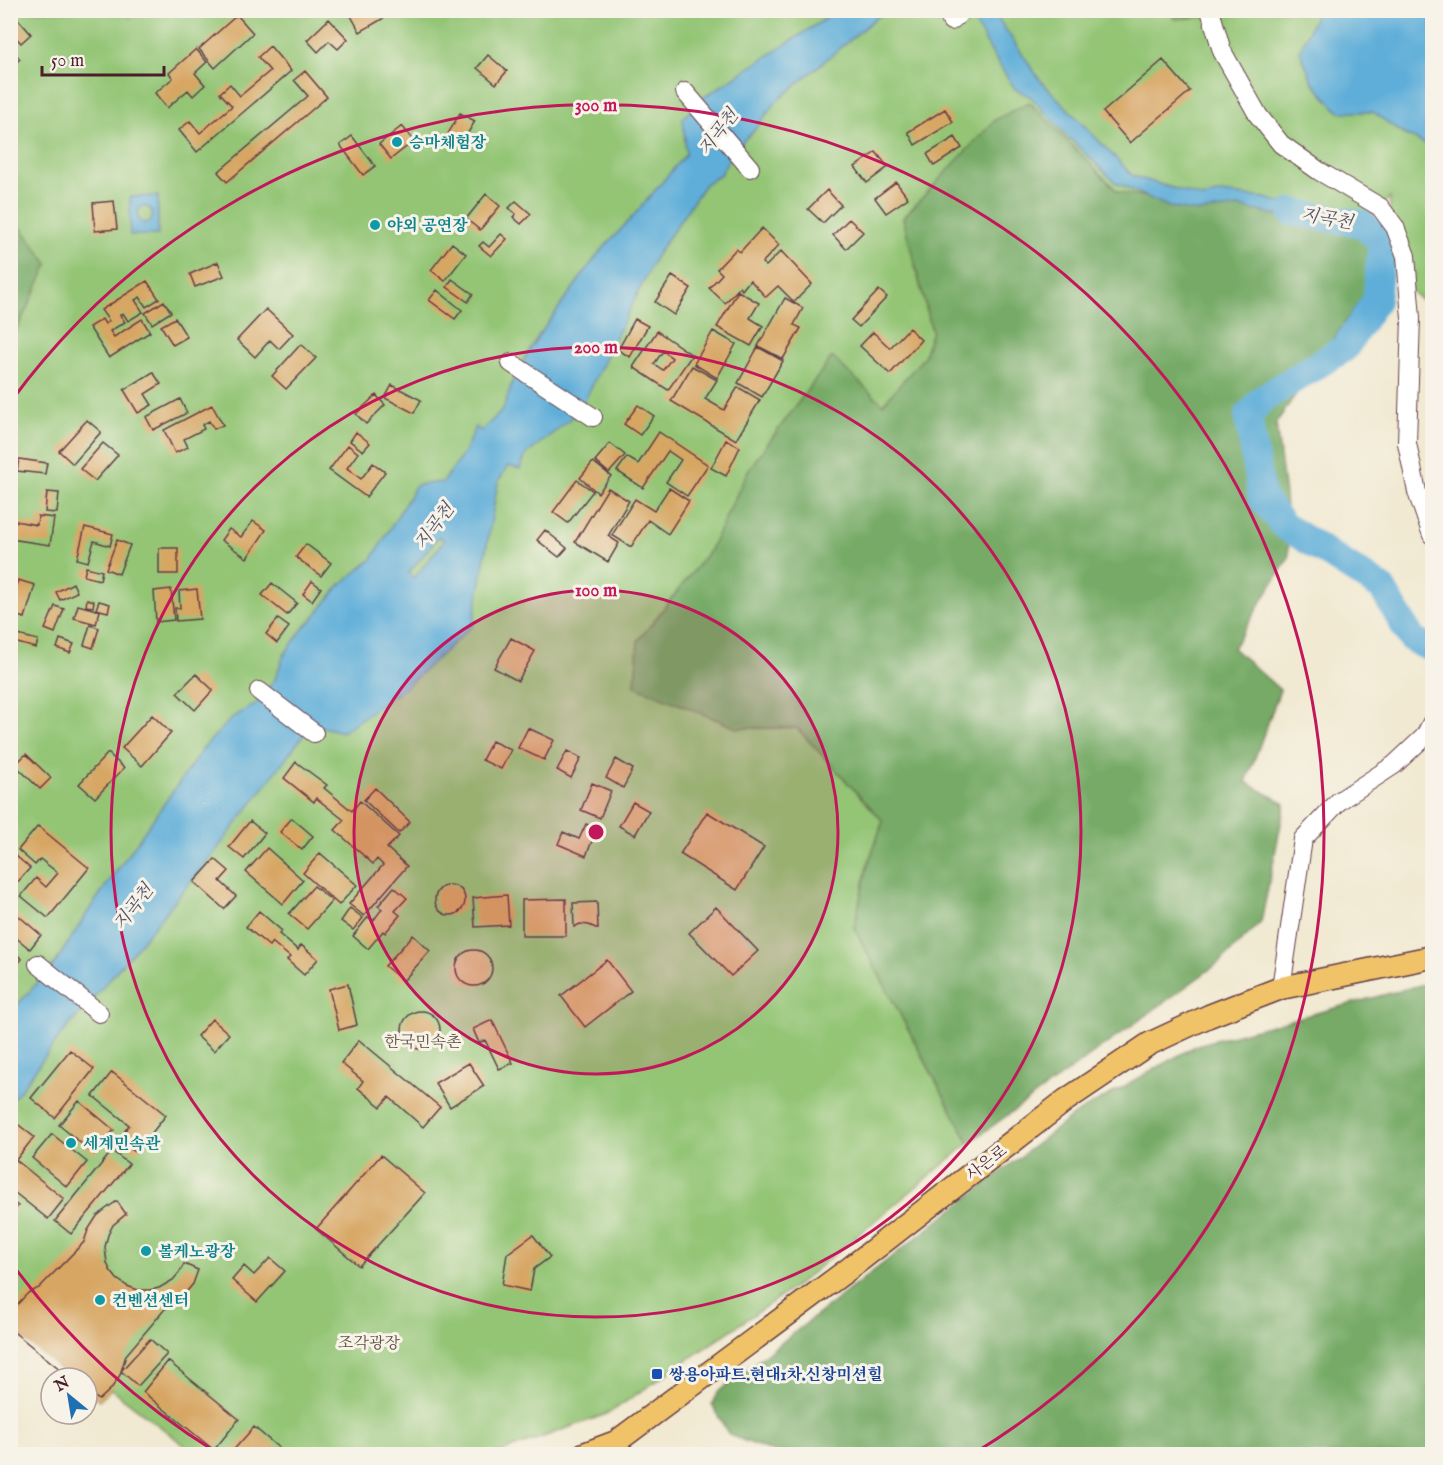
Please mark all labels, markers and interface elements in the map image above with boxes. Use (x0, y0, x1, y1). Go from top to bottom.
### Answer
scale bar (42, 39, 164, 77)
text: 50 m (51, 50, 84, 73)
text: 300 m (575, 95, 617, 118)
water label: 지곡천 (694, 104, 745, 161)
place label: 승마체험장 (409, 133, 487, 154)
marker: 승마체험장 (390, 135, 404, 149)
water label: 지곡천 (1299, 204, 1356, 236)
place label: 야외 공연장 (387, 216, 468, 237)
marker: 야외 공연장 (368, 218, 382, 232)
text: 200 m (574, 337, 618, 360)
water label: 지곡천 (410, 498, 461, 555)
text: 100 m (575, 580, 617, 603)
centre of rings (586, 822, 606, 842)
water label: 지곡천 (109, 879, 160, 936)
park label: 한국민속촌 (384, 1033, 462, 1053)
place label: 세계민속관 (83, 1134, 161, 1155)
marker: 세계민속관 (64, 1136, 78, 1150)
street label: 사은로 (963, 1141, 1012, 1186)
place label: 볼케노광장 (158, 1242, 236, 1263)
marker: 볼케노광장 (139, 1244, 153, 1258)
place label: 컨벤션센터 (112, 1291, 189, 1312)
marker: 컨벤션센터 (93, 1293, 107, 1307)
park label: 조각광장 (338, 1334, 400, 1354)
place label: 쌍용아파트.현대1차.신창미션힐 (669, 1365, 883, 1386)
north arrow (39, 1366, 99, 1426)
marker: 쌍용아파트.현대1차.신창미션힐 (650, 1367, 664, 1381)
text: N (51, 1373, 74, 1397)

